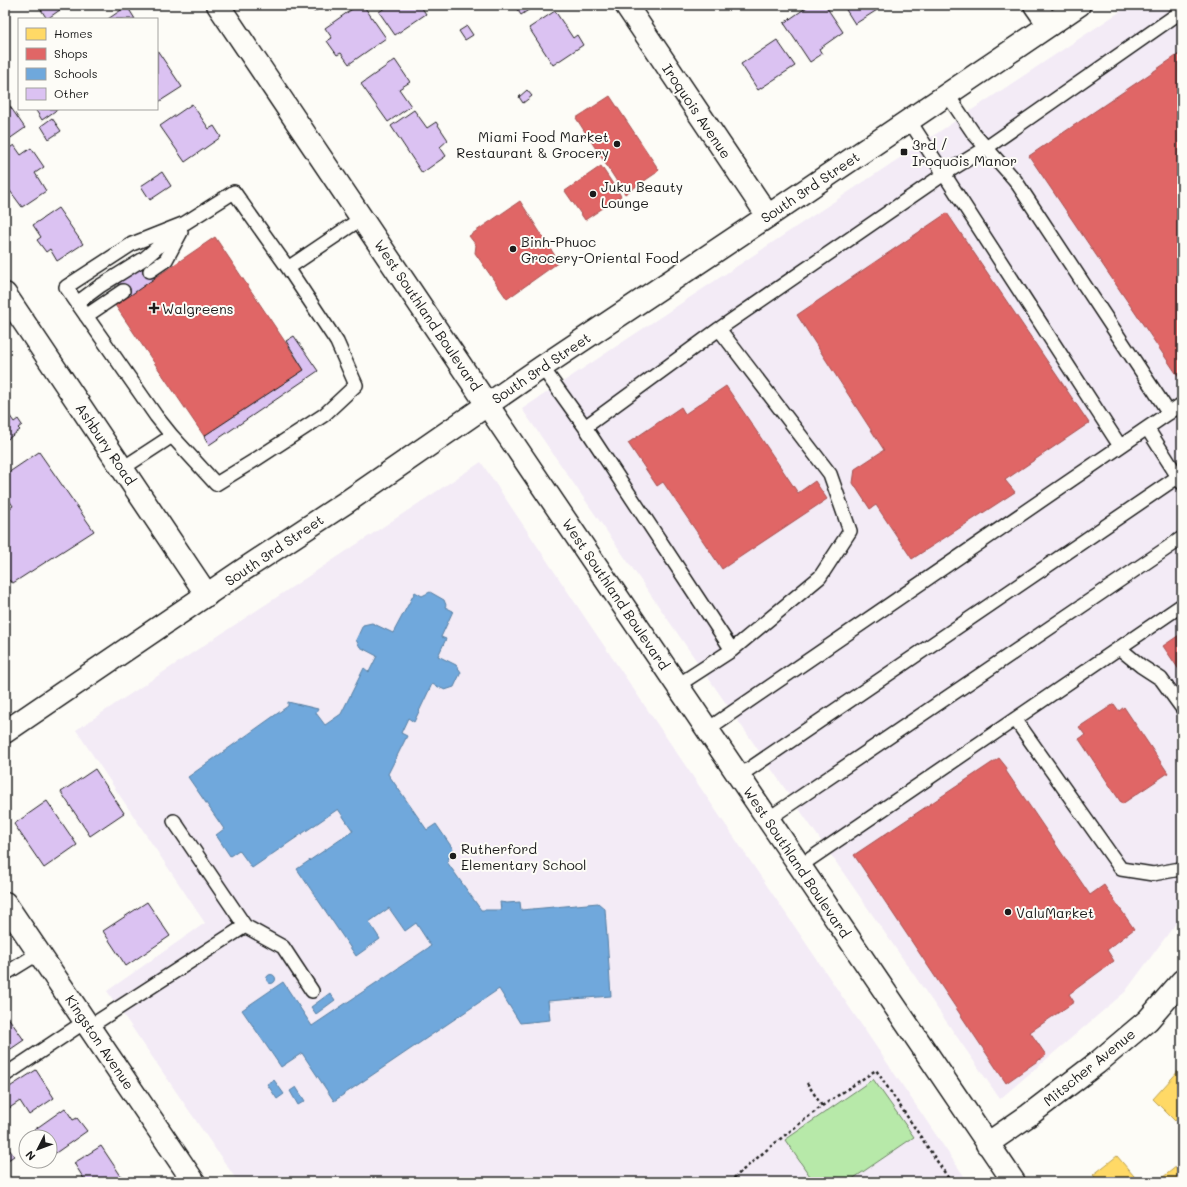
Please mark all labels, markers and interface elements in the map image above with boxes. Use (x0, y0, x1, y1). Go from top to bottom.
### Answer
legend (18, 18, 158, 110)
text: Homes (54, 25, 93, 41)
text: Shops (54, 45, 88, 61)
street label: Iroquois Avenue (658, 60, 736, 162)
text: Schools (54, 65, 98, 81)
text: Other (54, 85, 89, 101)
place label: Miami Food Market Restaurant & Grocery (456, 127, 609, 162)
place label: 3rd / Iroquois Manor (912, 135, 1017, 170)
marker: Miami Food Market Restaurant & Grocery (612, 139, 622, 149)
street label: South 3rd Street (757, 147, 863, 227)
marker: 3rd / Iroquois Manor (899, 147, 909, 157)
place label: Juku Beauty Lounge (601, 177, 683, 212)
marker: Juku Beauty Lounge (588, 189, 598, 199)
place label: Binh-Phuoc Grocery-Oriental Food (521, 232, 679, 267)
street label: West Southland Boulevard (370, 236, 486, 394)
marker: Binh-Phuoc Grocery-Oriental Food (508, 244, 518, 254)
place label: Walgreens (162, 299, 234, 318)
marker: Walgreens (149, 303, 159, 313)
street label: South 3rd Street (488, 328, 594, 408)
street label: Ashbury Road (72, 399, 140, 489)
street label: South 3rd Street (221, 510, 327, 590)
street label: West Southland Boulevard (558, 515, 674, 673)
street label: West Southland Boulevard (739, 783, 855, 941)
place label: Rutherford Elementary School (461, 839, 587, 874)
marker: Rutherford Elementary School (448, 851, 458, 861)
place label: ValuMarket (1016, 903, 1094, 922)
marker: ValuMarket (1003, 907, 1013, 917)
street label: Kingston Avenue (61, 991, 139, 1093)
street label: Mitscher Avenue (1039, 1024, 1139, 1110)
north arrow (18, 1129, 58, 1169)
text: N (22, 1148, 39, 1164)

